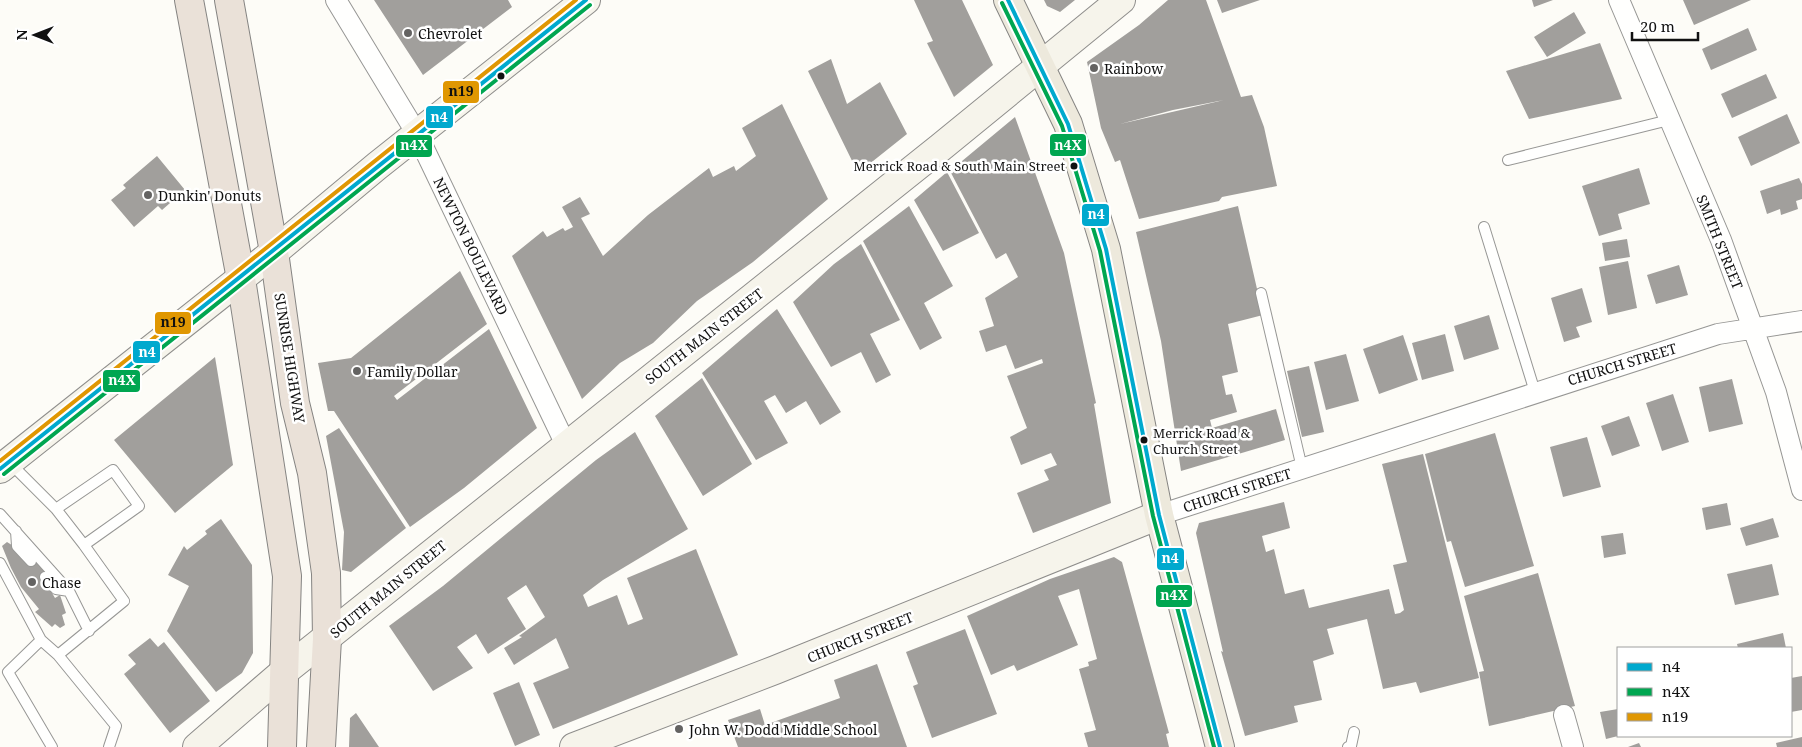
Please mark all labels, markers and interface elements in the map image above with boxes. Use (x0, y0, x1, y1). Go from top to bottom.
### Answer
north arrow (10, 10, 60, 60)
scale bar (1632, 10, 1698, 42)
text: 20 m (1640, 16, 1675, 36)
place label: Chevrolet (418, 24, 483, 43)
marker: Chevrolet (402, 27, 414, 39)
text: N (12, 29, 31, 41)
place label: Rainbow (1104, 59, 1164, 78)
marker: Rainbow (1088, 62, 1100, 74)
unlabelled marker (496, 71, 506, 81)
line badge: n19 (442, 80, 480, 104)
text: n19 (448, 81, 474, 100)
line badge: n4 (425, 105, 454, 129)
text: n4 (430, 107, 448, 126)
line badge: n4X (1049, 133, 1087, 157)
line badge: n4X (395, 134, 433, 158)
text: n4X (400, 135, 428, 154)
text: n4X (1054, 135, 1082, 154)
place label: Merrick Road & South Main Street (854, 157, 1065, 175)
marker: Merrick Road & South Main Street (1069, 161, 1079, 171)
street label: NEWTON BOULEVARD (429, 174, 513, 318)
place label: Dunkin' Donuts (158, 186, 261, 205)
marker: Dunkin' Donuts (142, 189, 154, 201)
street label: SMITH STREET (1692, 192, 1748, 292)
line badge: n4 (1081, 203, 1110, 227)
text: n4 (1087, 204, 1105, 223)
street label: SOUTH MAIN STREET (641, 284, 767, 388)
street label: SUNRISE HIGHWAY (270, 292, 310, 425)
line badge: n19 (154, 311, 192, 335)
text: n19 (160, 312, 186, 331)
street label: CHURCH STREET (1565, 338, 1679, 390)
line badge: n4 (132, 340, 161, 364)
text: n4 (138, 342, 156, 361)
place label: Family Dollar (367, 362, 458, 381)
marker: Family Dollar (351, 365, 363, 377)
line badge: n4X (102, 369, 141, 393)
text: n4X (108, 370, 136, 389)
place label: Merrick Road & Church Street (1153, 424, 1251, 458)
marker: Merrick Road & Church Street (1139, 435, 1149, 445)
street label: CHURCH STREET (1180, 463, 1294, 517)
street label: SOUTH MAIN STREET (326, 536, 451, 642)
line badge: n4 (1156, 547, 1185, 571)
text: n4 (1161, 548, 1179, 567)
place label: Chase (42, 573, 81, 592)
marker: Chase (26, 576, 38, 588)
line badge: n4X (1155, 584, 1193, 608)
text: n4X (1160, 585, 1188, 604)
street label: CHURCH STREET (804, 607, 916, 667)
legend (1617, 647, 1792, 737)
text: n4 (1662, 656, 1681, 676)
text: n4X (1662, 681, 1690, 701)
text: n19 (1662, 706, 1688, 726)
place label: John W. Dodd Middle School (688, 720, 878, 739)
marker: John W. Dodd Middle School (673, 723, 685, 735)

